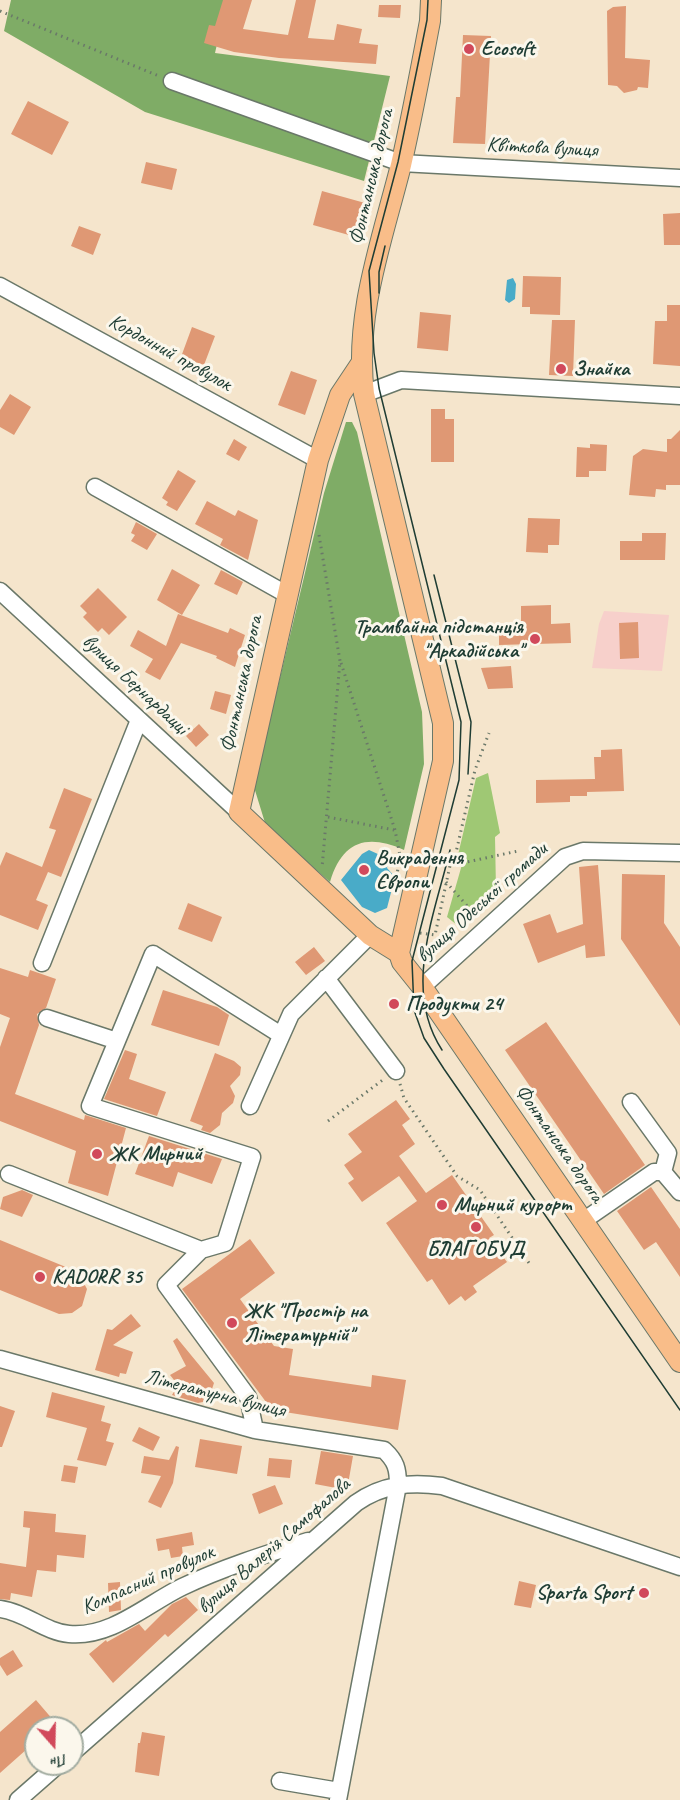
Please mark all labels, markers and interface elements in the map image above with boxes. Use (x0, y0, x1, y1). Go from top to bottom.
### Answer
place label: Ecosoft (481, 36, 535, 62)
marker: Ecosoft (462, 42, 476, 56)
street label: Фонтанська дорога (344, 107, 400, 247)
street label: Квіткова вулиця (486, 133, 598, 163)
street label: Кордонний провулок (104, 309, 236, 397)
place label: Знайка (573, 356, 629, 382)
marker: Знайка (554, 362, 568, 376)
street label: Фонтанська дорога (215, 614, 269, 754)
place label: Трамвайна підстанція "Аркадійська" (354, 614, 523, 664)
street label: вулиця Бернардацці (77, 629, 193, 741)
marker: Трамвайна підстанція "Аркадійська" (528, 632, 542, 646)
street label: вулиця Одеської громади (411, 838, 553, 968)
place label: Викрадення Європи (376, 845, 463, 895)
marker: Викрадення Європи (357, 863, 371, 877)
place label: Продукти 24 (406, 991, 502, 1017)
marker: Продукти 24 (387, 997, 401, 1011)
street label: Фонтанська дорога (509, 1080, 609, 1208)
place label: ЖК Мирний (109, 1141, 202, 1167)
marker: ЖК Мирний (90, 1147, 104, 1161)
place label: Мирний курорт (454, 1192, 571, 1218)
marker: Мирний курорт (435, 1198, 449, 1212)
marker: БЛАГОБУД (469, 1220, 483, 1234)
place label: БЛАГОБУД (427, 1236, 525, 1262)
place label: KADORR 35 (52, 1264, 142, 1290)
marker: KADORR 35 (33, 1270, 47, 1284)
place label: ЖК "Простір на Літературній" (244, 1298, 367, 1348)
marker: ЖК "Простір на Літературній" (225, 1316, 239, 1330)
street label: Літературна вулиця (142, 1364, 288, 1424)
street label: вулиця Валерія Самофалова (192, 1473, 356, 1619)
street label: Компасний провулок (78, 1540, 218, 1620)
place label: Sparta Sport (536, 1580, 632, 1606)
marker: Sparta Sport (637, 1586, 651, 1600)
north arrow (24, 1716, 84, 1776)
text: Пн (48, 1749, 71, 1773)

